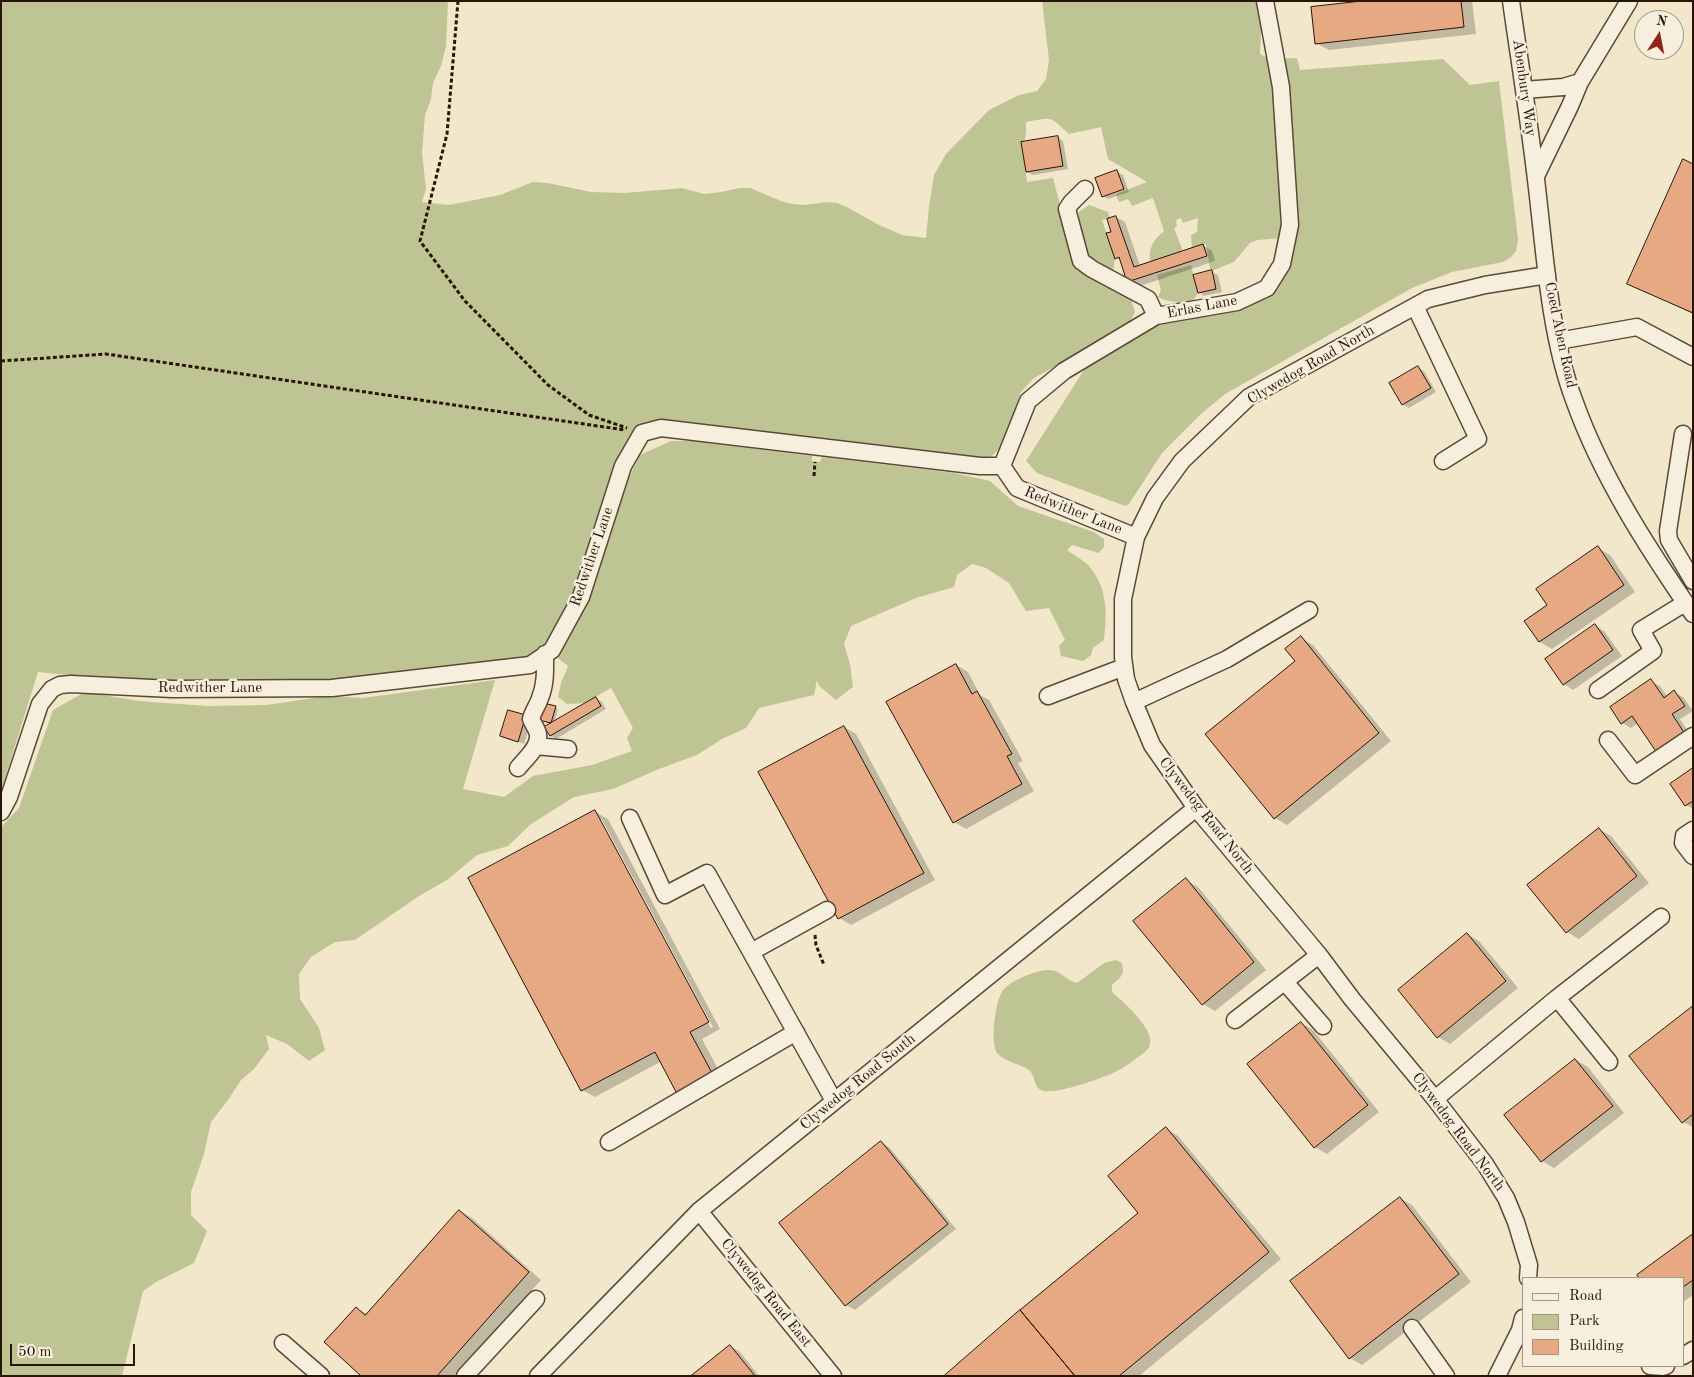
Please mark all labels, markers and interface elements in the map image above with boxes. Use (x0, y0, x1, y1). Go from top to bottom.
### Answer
north arrow (1634, 10, 1684, 60)
text: N (1655, 13, 1668, 29)
street label: Abenbury Way (1508, 38, 1540, 138)
street label: Coed Aben Road (1540, 280, 1580, 390)
street label: Erlas Lane (1165, 291, 1239, 323)
street label: Clywedog Road North (1244, 321, 1378, 409)
street label: Redwither Lane (1021, 483, 1125, 539)
street label: Redwither Lane (567, 505, 617, 609)
street label: Redwither Lane (158, 679, 262, 697)
street label: Clywedog Road North (1155, 754, 1257, 878)
street label: Clywedog Road South (797, 1030, 919, 1134)
street label: Clywedog Road North (1408, 1069, 1508, 1195)
street label: Clywedog Road East (717, 1235, 815, 1351)
legend (1522, 1277, 1684, 1367)
text: Road (1569, 1289, 1602, 1304)
text: Park (1569, 1314, 1600, 1329)
scale bar (12, 1334, 138, 1366)
text: Building (1569, 1339, 1624, 1354)
text: 50 m (18, 1345, 52, 1360)

